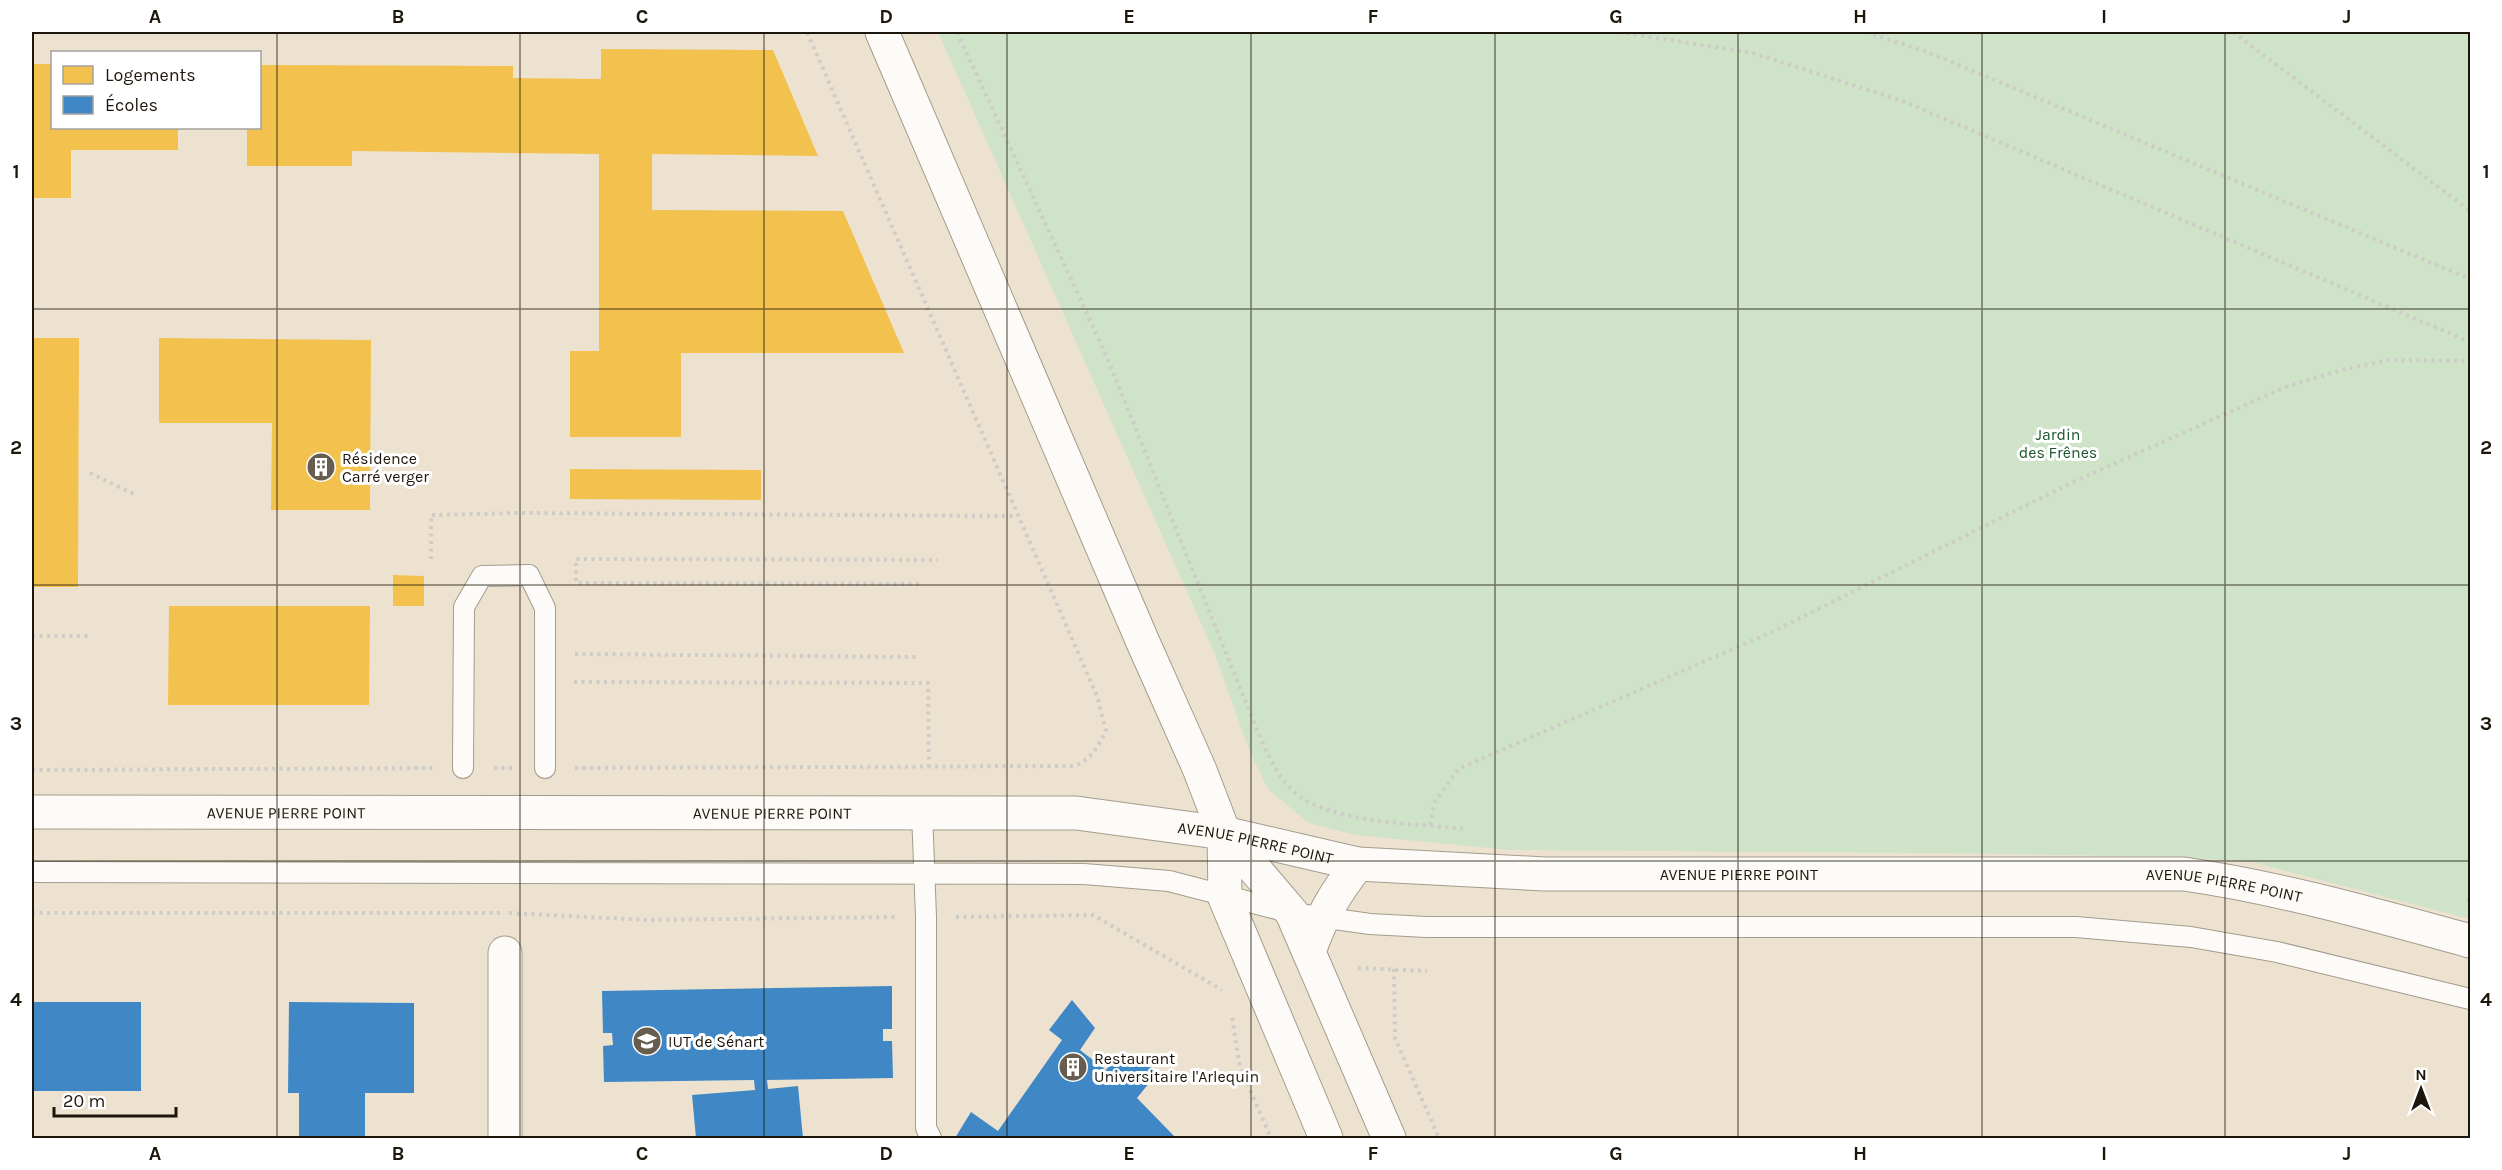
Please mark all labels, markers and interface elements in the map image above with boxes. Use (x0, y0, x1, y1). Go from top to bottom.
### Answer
text: A (149, 5, 162, 28)
text: B (392, 5, 404, 28)
text: C (636, 5, 648, 28)
text: D (879, 5, 893, 28)
text: E (1123, 5, 1135, 28)
text: F (1368, 5, 1379, 28)
text: G (1609, 5, 1623, 28)
text: H (1853, 5, 1867, 28)
text: I (2101, 5, 2107, 28)
text: J (2343, 5, 2351, 28)
legend (51, 51, 261, 129)
text: Logements (105, 64, 196, 86)
text: Écoles (105, 93, 158, 116)
text: 1 (12, 160, 20, 183)
text: 1 (2482, 160, 2490, 183)
park label: Jardin des Frênes (2019, 425, 2097, 462)
text: 2 (10, 436, 22, 459)
text: 2 (2480, 436, 2492, 459)
place label: Résidence Carré verger (342, 449, 429, 486)
building icon: Résidence Carré verger (305, 451, 337, 483)
text: 3 (10, 712, 22, 735)
text: 3 (2480, 712, 2492, 735)
street label: AVENUE PIERRE POINT (207, 803, 365, 822)
street label: AVENUE PIERRE POINT (693, 804, 851, 823)
street label: AVENUE PIERRE POINT (1177, 818, 1335, 868)
street label: AVENUE PIERRE POINT (1660, 865, 1818, 884)
street label: AVENUE PIERRE POINT (2146, 865, 2304, 906)
text: 4 (10, 988, 22, 1011)
text: 4 (2480, 988, 2492, 1011)
school or university icon: IUT de Sénart (631, 1025, 663, 1057)
place label: IUT de Sénart (668, 1032, 764, 1051)
place label: Restaurant Universitaire l'Arlequin (1094, 1049, 1259, 1086)
building icon: Restaurant Universitaire l'Arlequin (1057, 1051, 1089, 1083)
north arrow (2391, 1059, 2451, 1119)
text: N (2415, 1065, 2427, 1084)
scale bar (54, 1080, 176, 1118)
text: 20 m (63, 1090, 105, 1112)
text: A (149, 1142, 162, 1165)
text: B (392, 1142, 404, 1165)
text: C (636, 1142, 648, 1165)
text: D (879, 1142, 893, 1165)
text: E (1123, 1142, 1135, 1165)
text: F (1368, 1142, 1379, 1165)
text: G (1609, 1142, 1623, 1165)
text: H (1853, 1142, 1867, 1165)
text: I (2101, 1142, 2107, 1165)
text: J (2343, 1142, 2351, 1165)

